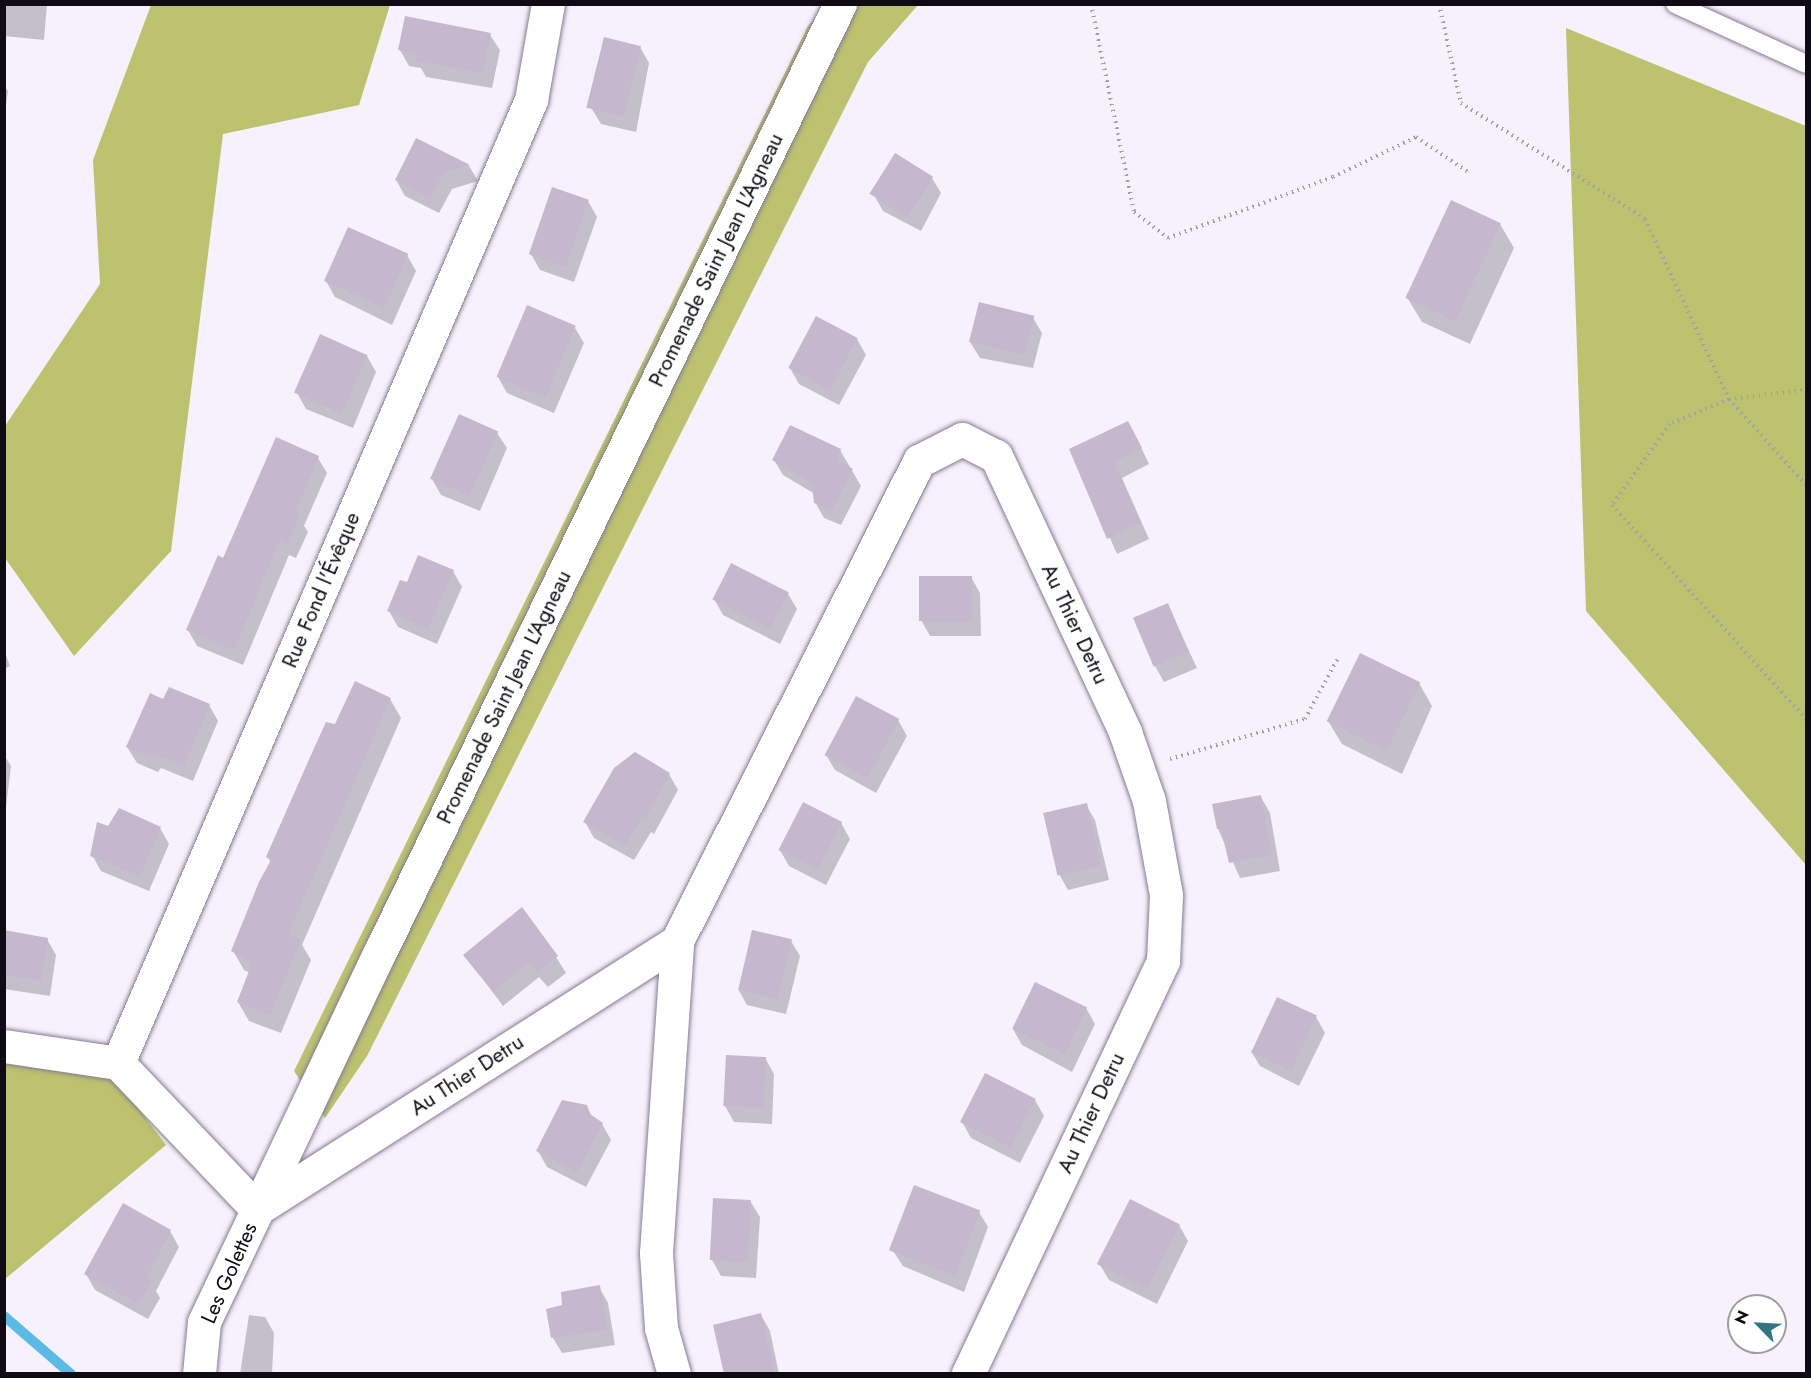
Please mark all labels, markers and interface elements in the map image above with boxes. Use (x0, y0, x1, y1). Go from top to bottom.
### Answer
street label: Promenade Saint Jean L'Agneau (644, 129, 788, 391)
street label: Rue Fond l'Évêque (277, 508, 365, 672)
street label: Au Thier Detru (1036, 560, 1114, 688)
street label: Promenade Saint Jean L'Agneau (432, 566, 576, 828)
street label: Au Thier Detru (406, 1029, 528, 1121)
street label: Au Thier Detru (1052, 1049, 1130, 1177)
street label: Les Golettes (196, 1219, 262, 1327)
north arrow (1727, 1294, 1787, 1354)
text: N (1729, 1307, 1755, 1328)

